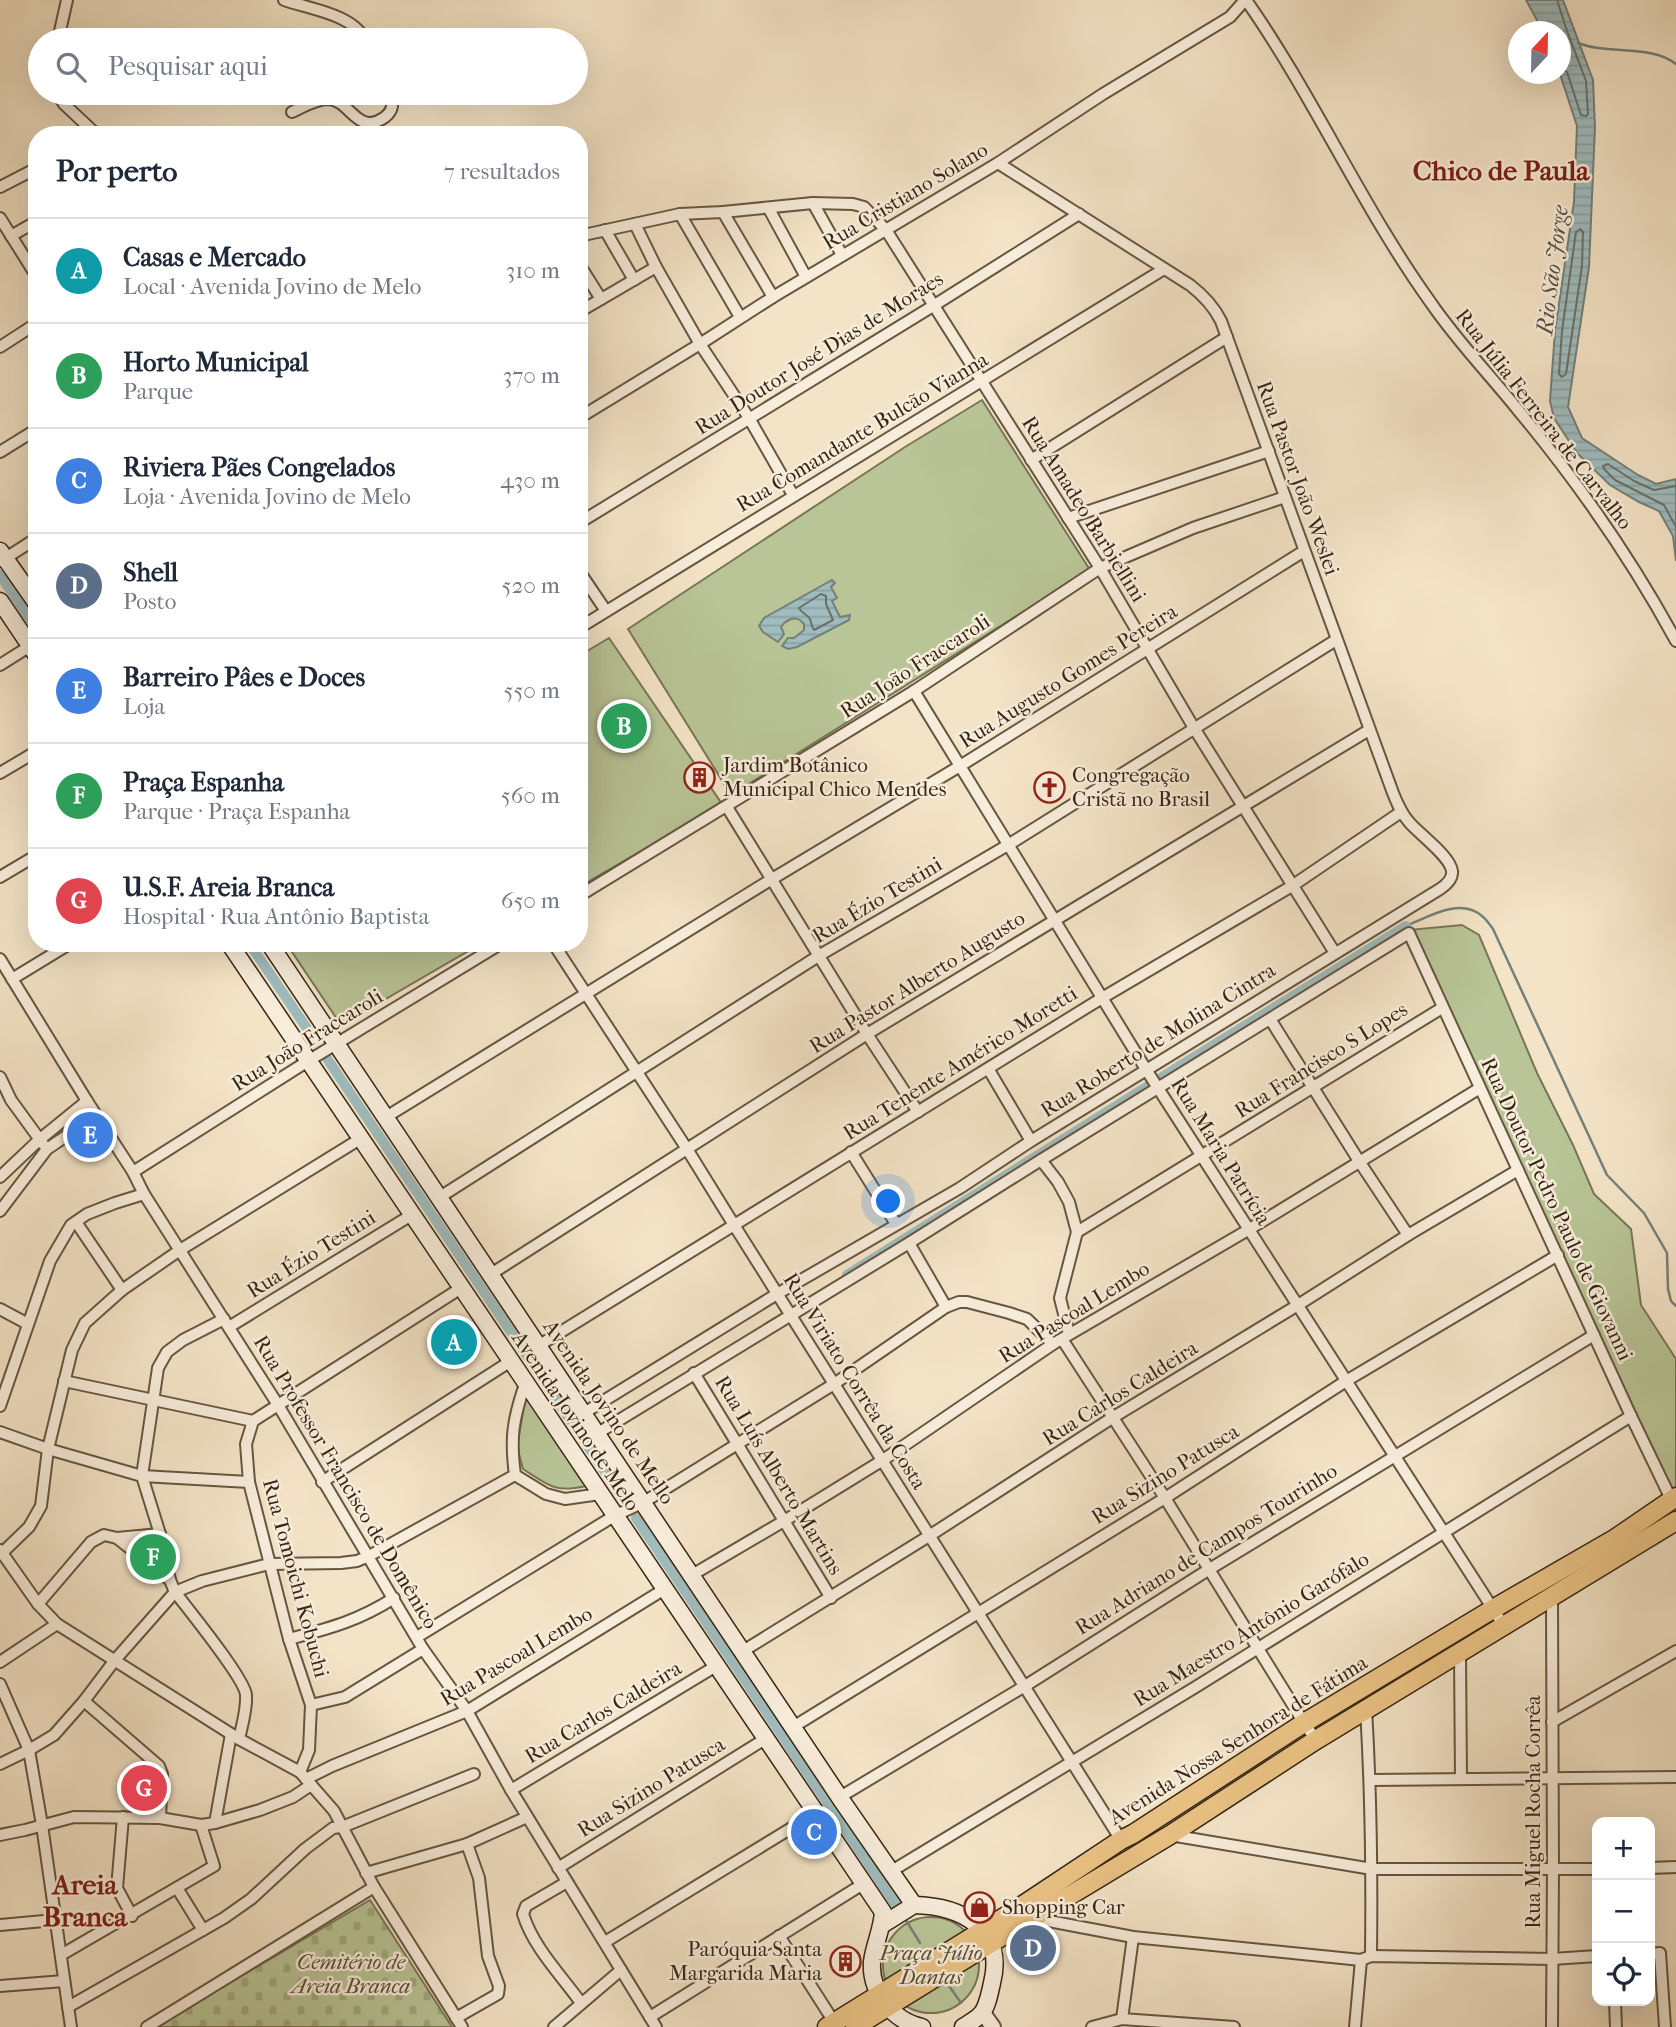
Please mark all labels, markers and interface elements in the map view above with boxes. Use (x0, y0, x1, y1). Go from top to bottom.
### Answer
north arrow (1508, 21, 1571, 84)
search box (28, 28, 588, 105)
icon: search (52, 48, 90, 86)
text: Pesquisar aqui (108, 51, 268, 82)
street label: Rua Cristiano Solano (818, 137, 992, 255)
text: Por perto (56, 154, 178, 189)
district label: Chico de Paula (1413, 154, 1590, 187)
text: 7 resultados (444, 158, 560, 185)
water label: Rio São Jorge (1531, 203, 1574, 338)
text: Casas e Mercado (123, 242, 306, 273)
text: A (72, 257, 86, 284)
text: 310 m (506, 257, 560, 284)
street label: Rua Doutor José Dias de Moraes (690, 266, 948, 440)
text: Local · Avenida Jovino de Melo (123, 273, 422, 300)
street label: Rua Júlia Ferreira de Carvalho (1451, 304, 1637, 534)
text: Horto Municipal (123, 347, 309, 378)
street label: Rua Comandante Bulcão Vianna (732, 347, 992, 517)
text: B (72, 362, 86, 389)
text: 370 m (503, 362, 560, 389)
text: Parque (123, 378, 193, 405)
street label: Rua Pastor João Weslei (1252, 378, 1344, 578)
street label: Rua Amadeo Barbiellini (1017, 412, 1151, 606)
text: Riviera Pães Congelados (123, 452, 395, 483)
text: C (71, 467, 87, 494)
text: 430 m (500, 467, 560, 494)
text: Loja · Avenida Jovino de Melo (123, 483, 411, 510)
text: Shell (123, 557, 178, 588)
text: D (70, 572, 88, 599)
text: 520 m (501, 572, 560, 599)
text: Posto (123, 588, 176, 615)
street label: Rua Augusto Gomes Pereira (955, 599, 1182, 753)
street label: Rua João Fraccaroli (836, 609, 994, 723)
text: Barreiro Pâes e Doces (123, 662, 365, 693)
text: E (72, 677, 86, 704)
text: 550 m (504, 677, 560, 704)
text: Loja (123, 693, 165, 720)
pin: B (601, 700, 647, 752)
place label: Jardim Botânico Municipal Chico Mendes (721, 753, 947, 801)
building icon: Jardim Botânico Municipal Chico Mendes (683, 760, 717, 794)
place label: Congregação Cristã no Brasil (1072, 763, 1210, 811)
text: Praça Espanha (123, 767, 284, 798)
church icon: Congregação Cristã no Brasil (1032, 770, 1066, 804)
text: F (73, 782, 85, 809)
text: 560 m (501, 782, 560, 809)
text: Parque · Praça Espanha (123, 798, 350, 825)
street label: Rua Ézio Testini (808, 852, 946, 948)
text: U.S.F. Areia Branca (123, 872, 334, 903)
text: G (71, 887, 87, 914)
text: 650 m (501, 887, 560, 914)
text: Hospital · Rua Antônio Baptista (123, 903, 430, 930)
street label: Rua Pastor Alberto Augusto (805, 906, 1029, 1058)
street label: Rua Roberto de Molina Cintra (1036, 958, 1280, 1122)
street label: Rua Tenente Américo Moretti (839, 981, 1081, 1145)
street label: Rua João Fraccaroli (227, 984, 387, 1096)
street label: Rua Francisco S Lopes (1230, 997, 1412, 1123)
street label: Rua Doutor Pedro Paulo de Giovanni (1476, 1054, 1638, 1364)
street label: Rua Maria Patrícia (1166, 1073, 1276, 1229)
pin: E (67, 1109, 113, 1161)
your location (871, 1184, 905, 1218)
street label: Rua Ézio Testini (242, 1205, 380, 1303)
street label: Rua Pascoal Lembo (994, 1256, 1154, 1368)
street label: Rua Viriato Corrêa da Costa (778, 1268, 932, 1494)
street label: Avenida Jovino de Mello (538, 1315, 680, 1509)
pin: A (431, 1316, 477, 1368)
street label: Avenida Jovino de Melo (506, 1326, 645, 1515)
street label: Rua Professor Francisco de Domênico (249, 1331, 443, 1633)
street label: Rua Carlos Caldeira (1038, 1335, 1202, 1450)
street label: Rua Luís Alberto Martins (710, 1371, 848, 1579)
street label: Rua Sizino Patusca (1087, 1419, 1243, 1529)
street label: Rua Adriano de Campos Tourinho (1071, 1458, 1341, 1640)
street label: Rua Tomoichi Kobuchi (258, 1476, 334, 1680)
pin: F (130, 1531, 176, 1583)
street label: Rua Maestro Antônio Garófalo (1129, 1546, 1373, 1712)
street label: Rua Pascoal Lembo (436, 1601, 596, 1711)
street label: Avenida Nossa Senhora de Fátima (1103, 1650, 1372, 1830)
street label: Rua Carlos Caldeira (520, 1656, 686, 1768)
street label: Rua Miguel Rocha Corrêa (1521, 1695, 1545, 1929)
street label: Rua Sizino Patusca (573, 1732, 729, 1842)
pin: G (121, 1762, 167, 1814)
pin: C (791, 1806, 837, 1858)
map controls (1592, 1817, 1655, 2006)
button: + (1592, 1817, 1655, 1880)
district label: Areia Branca (43, 1868, 128, 1933)
button: − (1592, 1880, 1655, 1943)
shop icon: Shopping Car (962, 1890, 996, 1924)
place label: Shopping Car (1002, 1895, 1125, 1919)
pin: D (1010, 1922, 1056, 1974)
place label: Paróquia Santa Margarida Maria (669, 1937, 822, 1985)
park label: Praça Júlio Dantas (878, 1941, 983, 1989)
button: locate (1592, 1943, 1655, 2006)
building icon: Paróquia Santa Margarida Maria (828, 1944, 862, 1978)
park label: Cemitério de Areia Branca (289, 1950, 410, 1998)

